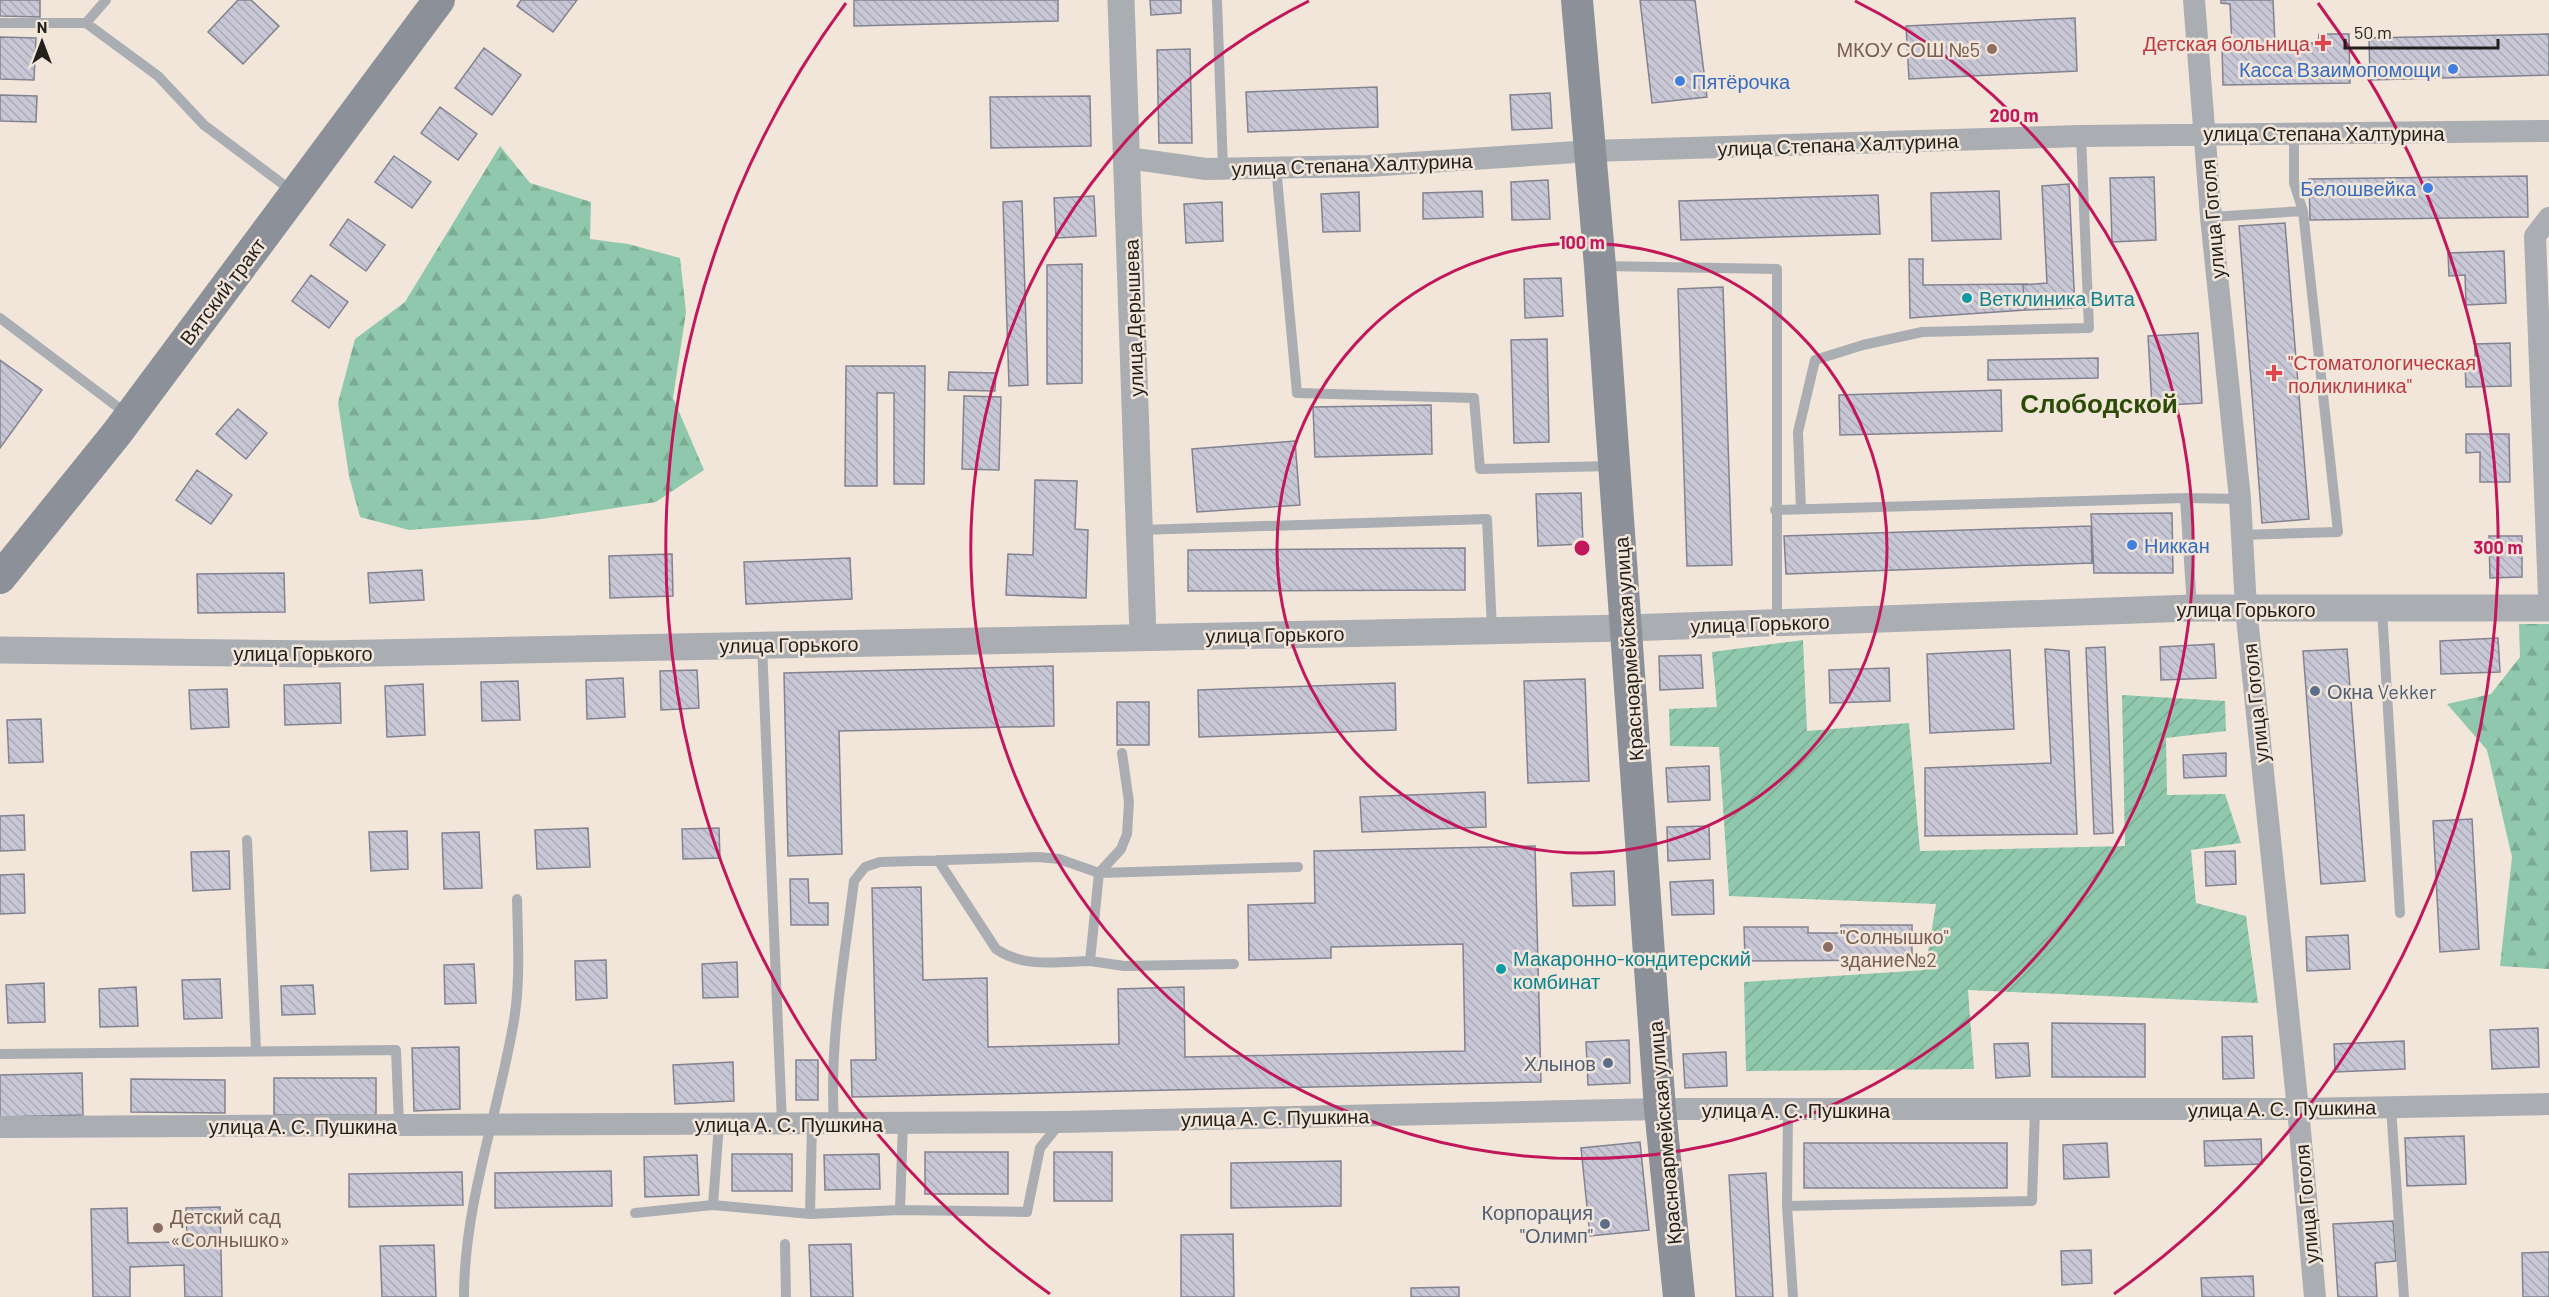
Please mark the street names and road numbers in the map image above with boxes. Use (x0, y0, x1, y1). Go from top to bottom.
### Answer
street label: улица Степана Халтурина (2203, 121, 2446, 145)
street label: улица Степана Халтурина (1717, 128, 1960, 160)
street label: улица Степана Халтурина (1231, 148, 1474, 180)
street label: улица Гоголя (2195, 158, 2229, 280)
street label: Вятский тракт (174, 233, 270, 349)
street label: улица Дерышева (1118, 238, 1148, 397)
street label: Красноармейская улица (1608, 535, 1648, 762)
street label: улица Горького (2176, 597, 2316, 621)
street label: улица Горького (1690, 609, 1830, 637)
street label: улица Горького (1205, 621, 1345, 647)
street label: улица Горького (719, 631, 859, 657)
street label: улица Горького (233, 641, 373, 665)
street label: улица Гоголя (2237, 642, 2273, 764)
street label: Красноармейская улица (1642, 1019, 1686, 1246)
street label: улица А. С. Пушкина (2188, 1094, 2377, 1122)
street label: улица А. С. Пушкина (1702, 1098, 1891, 1122)
street label: улица А. С. Пушкина (1181, 1103, 1370, 1131)
street label: улица А. С. Пушкина (695, 1112, 884, 1136)
street label: улица А. С. Пушкина (209, 1114, 398, 1138)
street label: улица Гоголя (2289, 1143, 2323, 1265)

